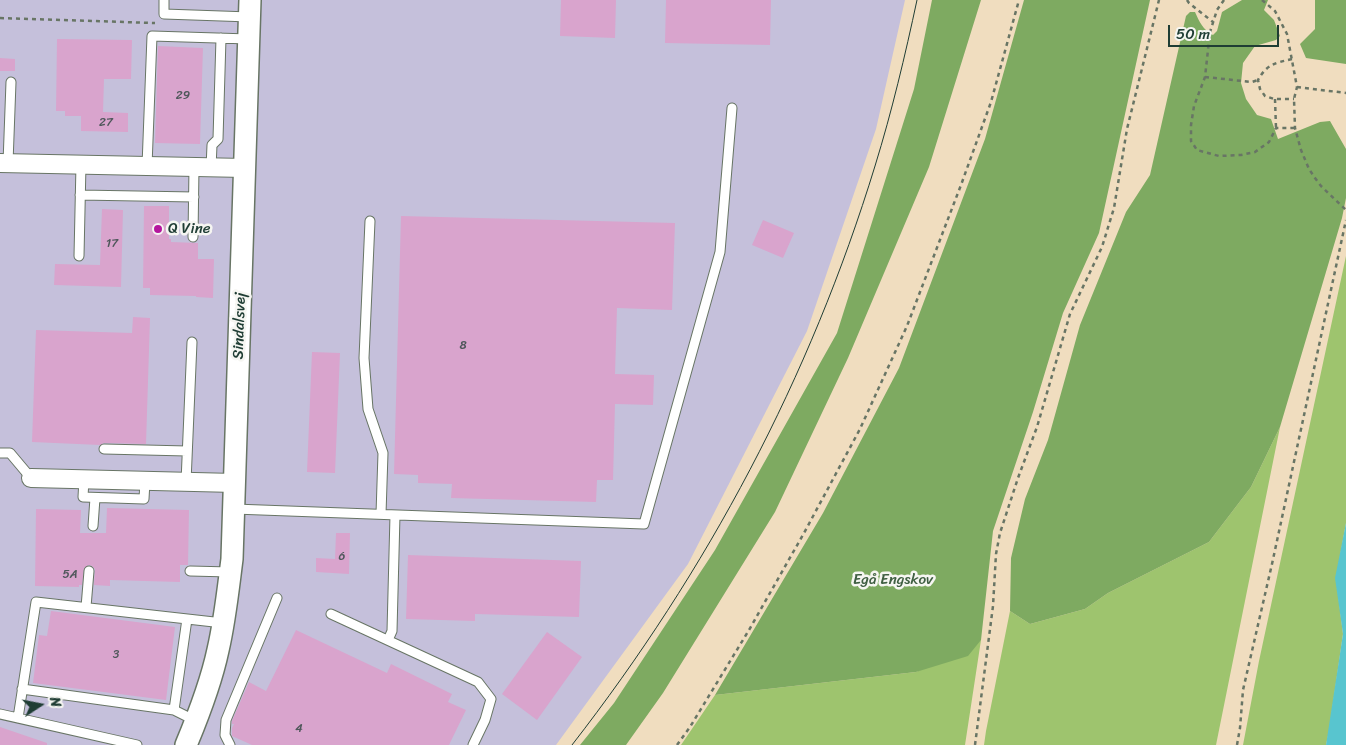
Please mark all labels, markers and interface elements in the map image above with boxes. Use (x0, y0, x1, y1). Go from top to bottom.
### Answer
scale bar (1171, 15, 1282, 47)
text: 50 m (1176, 21, 1210, 47)
house number: 29 (176, 89, 190, 103)
house number: 27 (99, 116, 113, 130)
place label: Q Vine (168, 220, 210, 238)
marker: Q Vine (152, 223, 164, 235)
house number: 17 (106, 237, 118, 251)
street label: Sindalsvej (230, 292, 250, 360)
house number: 8 (459, 339, 467, 353)
house number: 6 (339, 550, 345, 564)
house number: 5A (62, 568, 78, 582)
park label: Egå Engskov (853, 571, 933, 589)
house number: 3 (113, 648, 119, 662)
north arrow (15, 680, 65, 730)
text: N (42, 695, 68, 709)
house number: 4 (295, 722, 303, 736)

